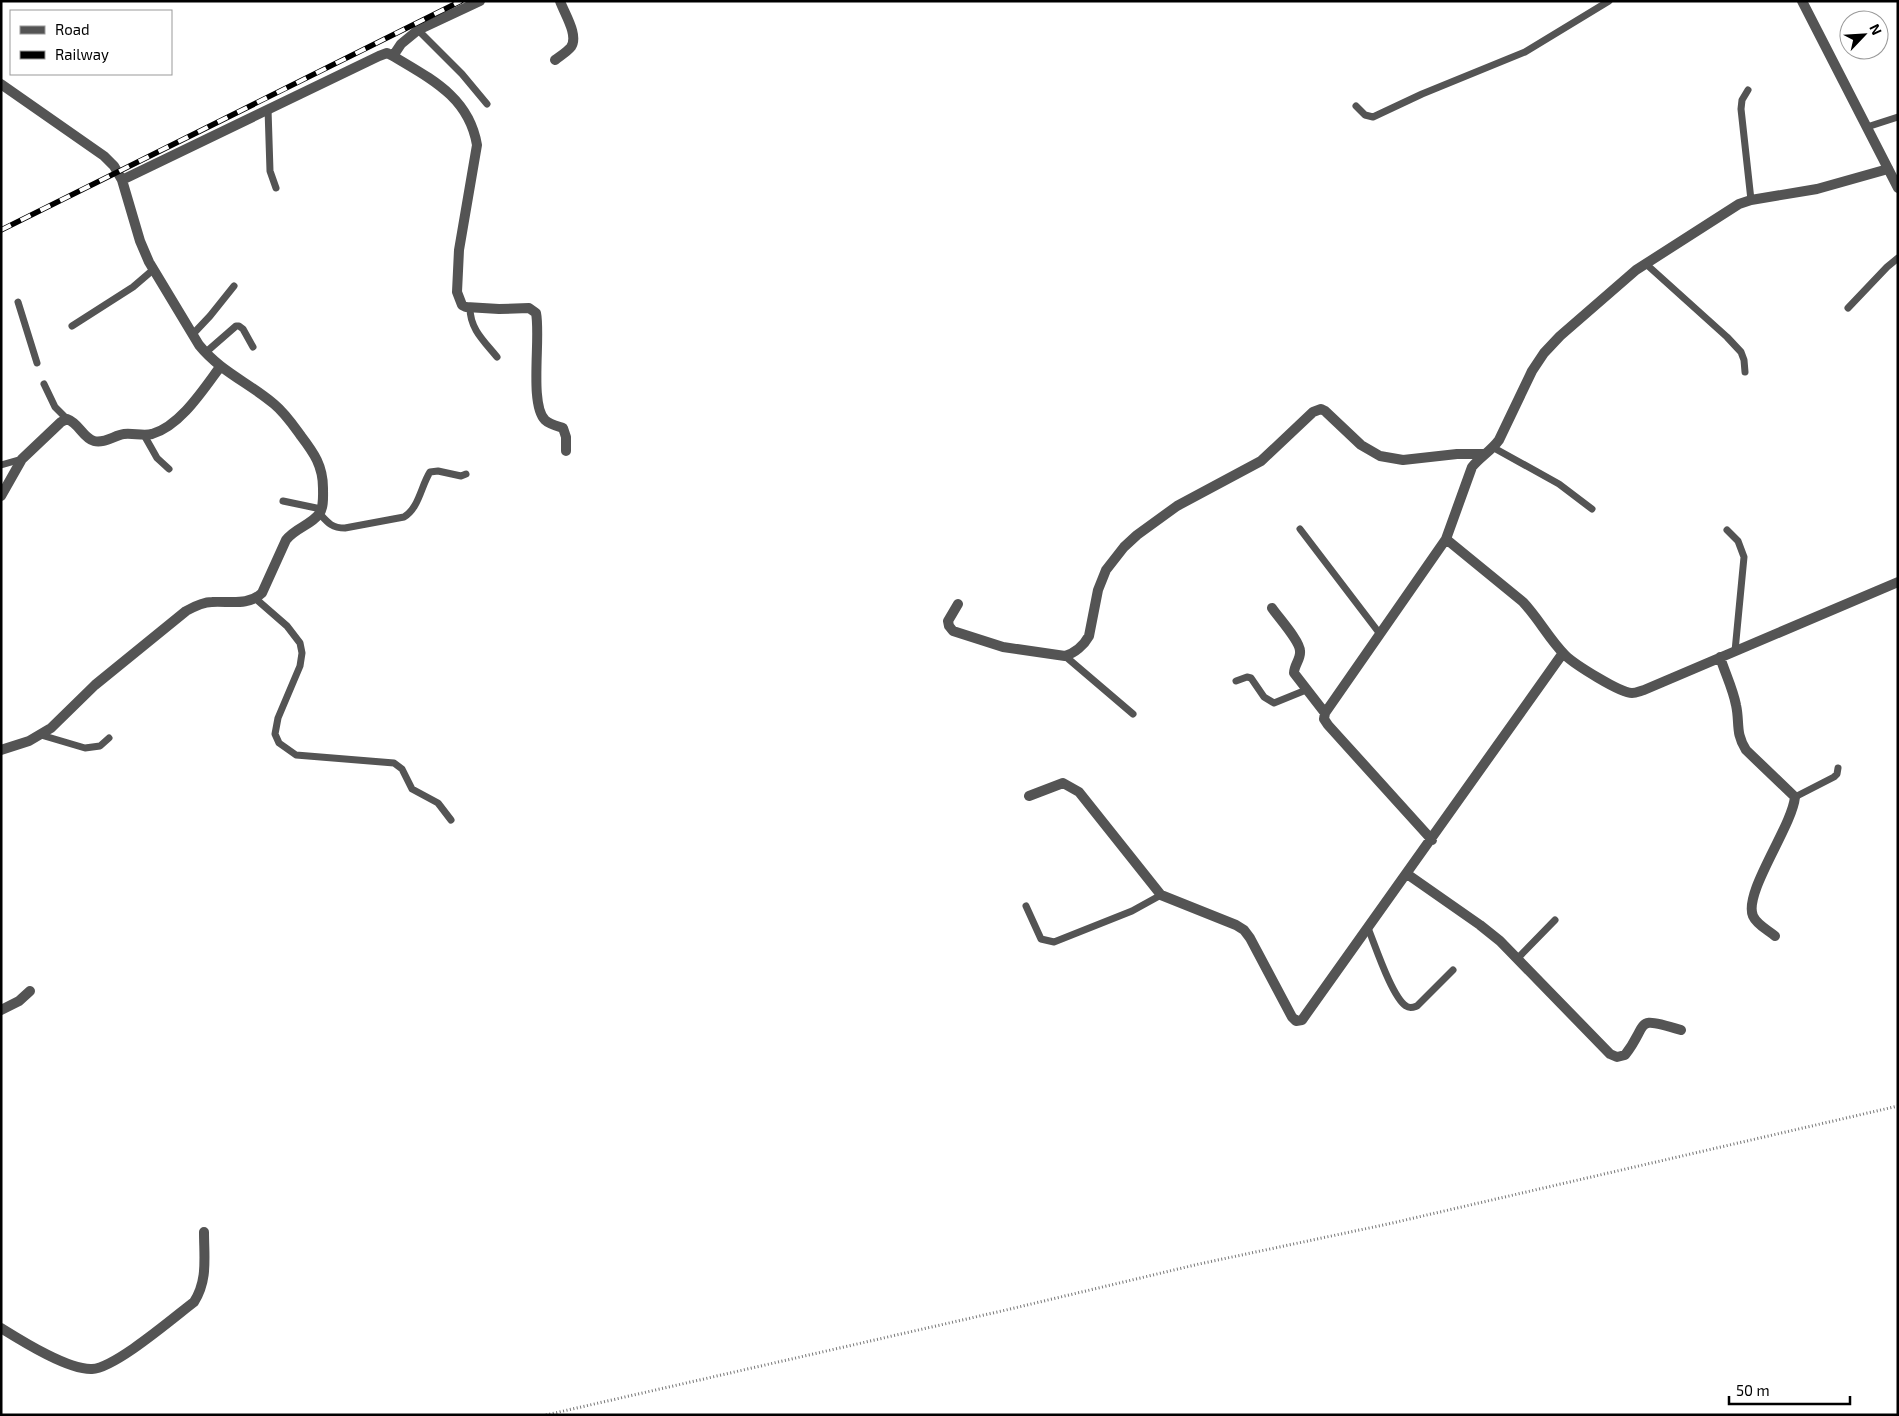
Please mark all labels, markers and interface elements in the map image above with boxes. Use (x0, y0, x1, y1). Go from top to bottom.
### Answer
legend (10, 10, 172, 75)
north arrow (1839, 10, 1889, 60)
text: Road (55, 20, 90, 38)
text: N (1866, 21, 1886, 37)
text: Railway (55, 45, 109, 63)
scale bar (1729, 1374, 1850, 1406)
text: 50 m (1736, 1381, 1770, 1399)

